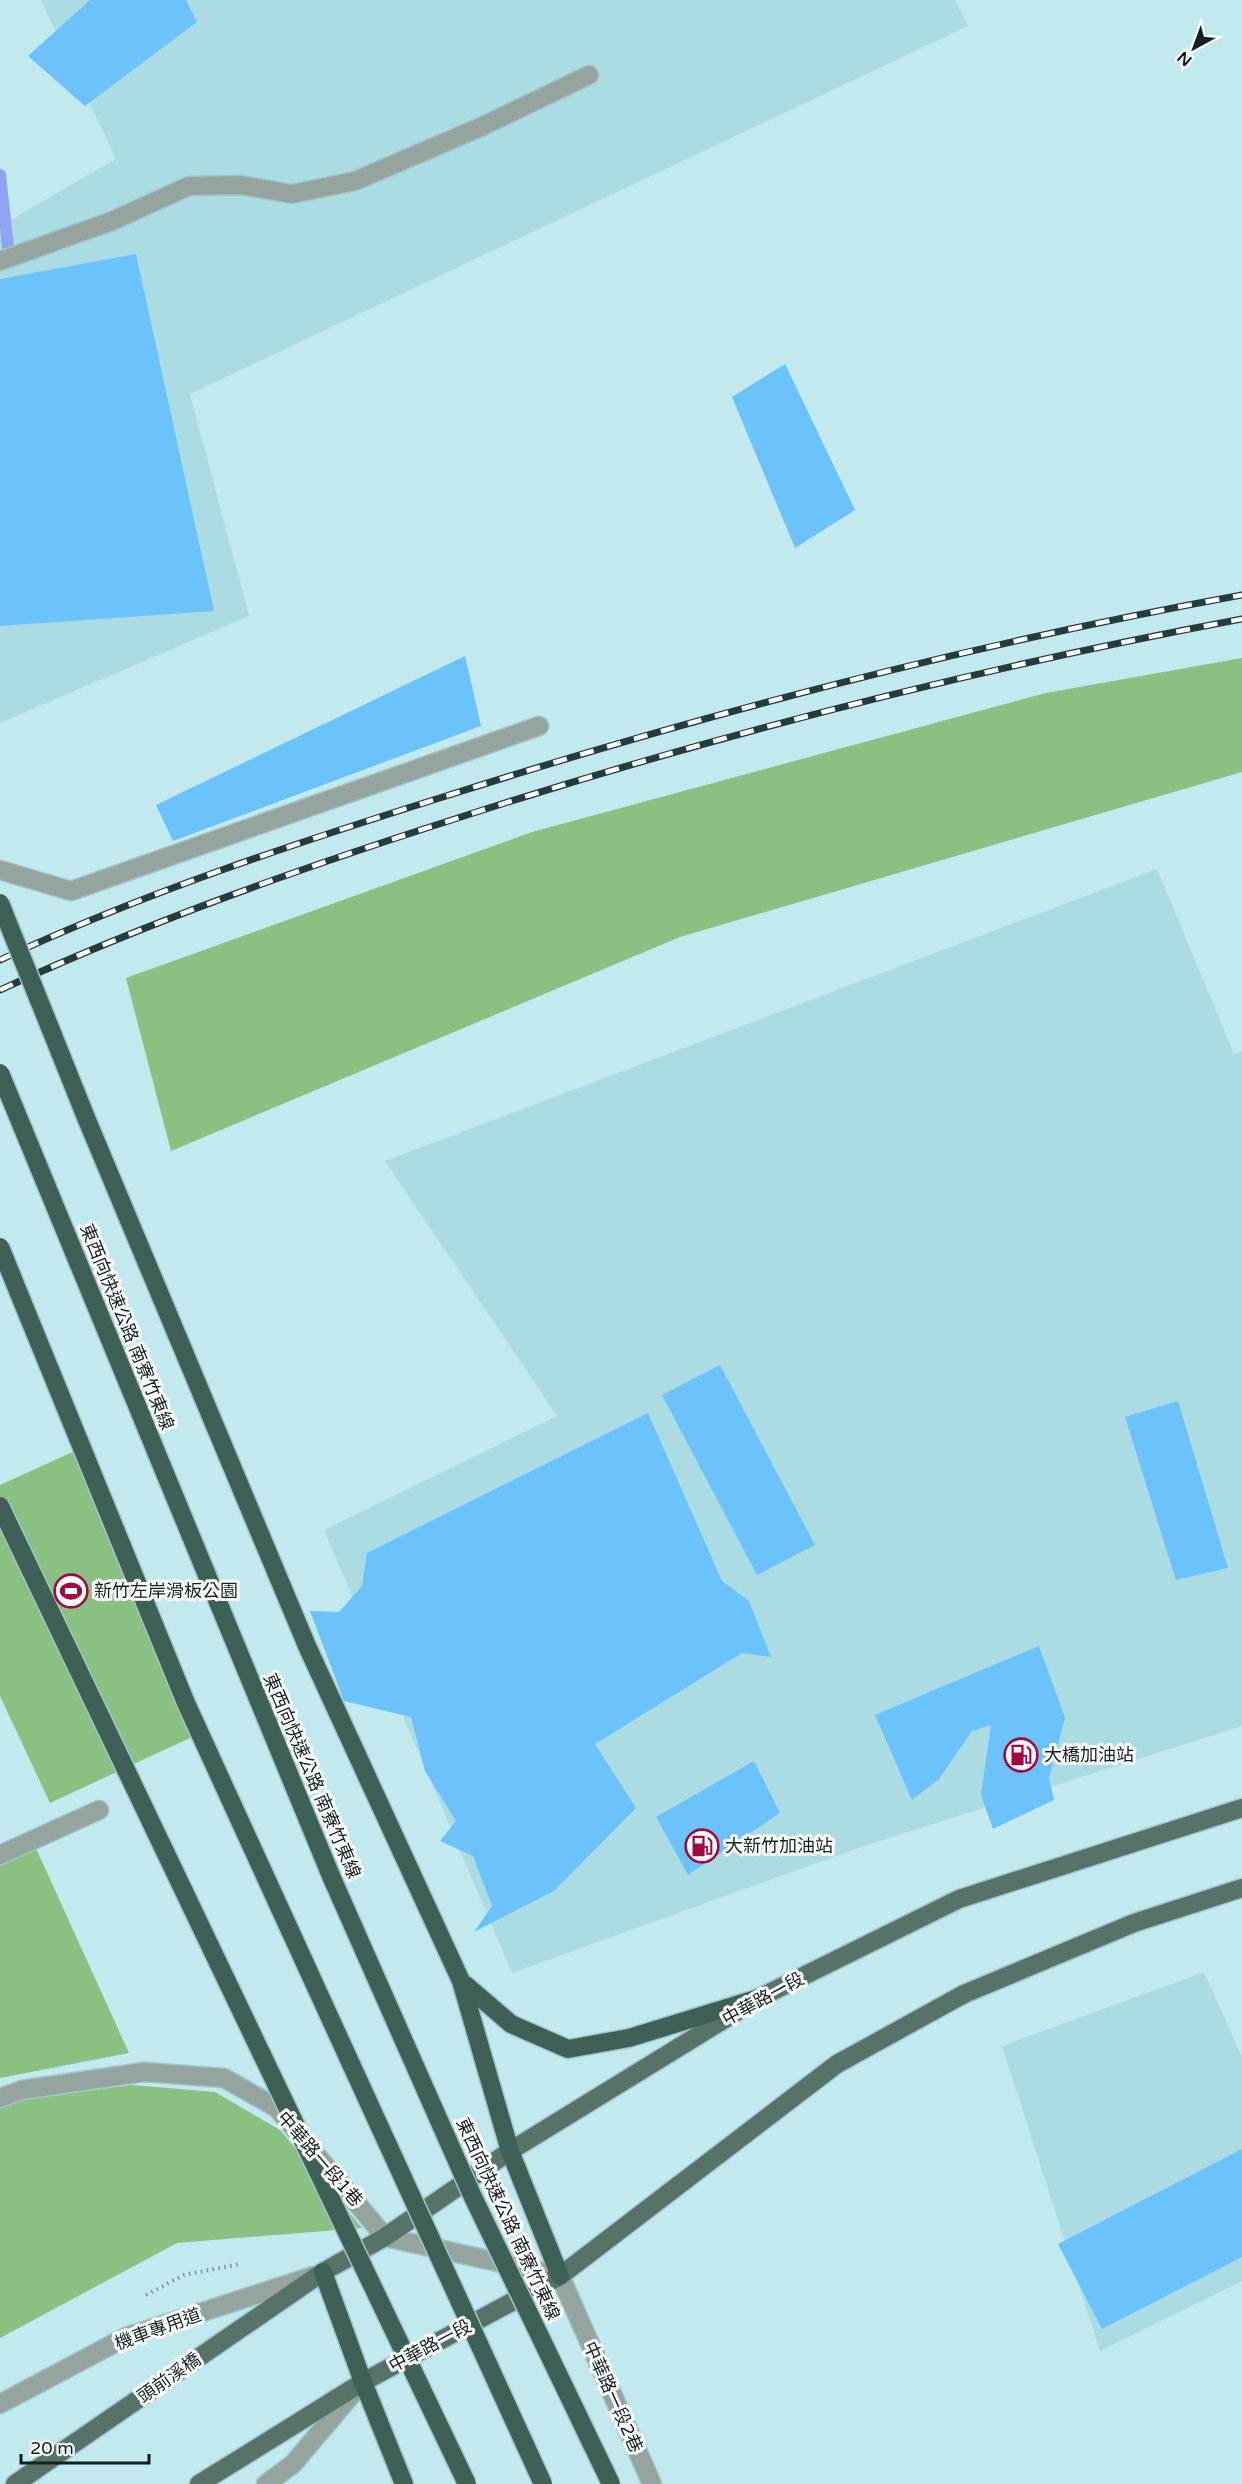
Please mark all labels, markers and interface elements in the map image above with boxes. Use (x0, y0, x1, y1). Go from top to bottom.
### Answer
north arrow (1164, 18, 1224, 78)
text: N (1173, 47, 1196, 70)
street label: 東西向快速公路 南寮竹東線 (75, 1221, 179, 1433)
sports icon: 新竹左岸滑板公園 (53, 1573, 89, 1609)
place label: 新竹左岸滑板公園 (94, 1580, 238, 1602)
street label: 東西向快速公路 南寮竹東線 (259, 1670, 365, 1882)
fuel station icon: 大橋加油站 (1003, 1737, 1039, 1773)
place label: 大橋加油站 (1044, 1744, 1134, 1766)
fuel station icon: 大新竹加油站 (684, 1828, 720, 1864)
place label: 大新竹加油站 (725, 1835, 833, 1857)
street label: 中華路一段 (718, 1968, 808, 2030)
street label: 中華路一段1巷 (273, 2107, 367, 2211)
street label: 東西向快速公路 南寮竹東線 (451, 2114, 565, 2324)
street label: 機車專用道 (112, 2303, 204, 2355)
street label: 中華路一段 (385, 2315, 475, 2377)
street label: 中華路一段2巷 (579, 2338, 647, 2456)
street label: 頭前溪橋 (133, 2348, 205, 2408)
scale bar (21, 2427, 148, 2465)
text: 20 m (30, 2437, 74, 2459)

